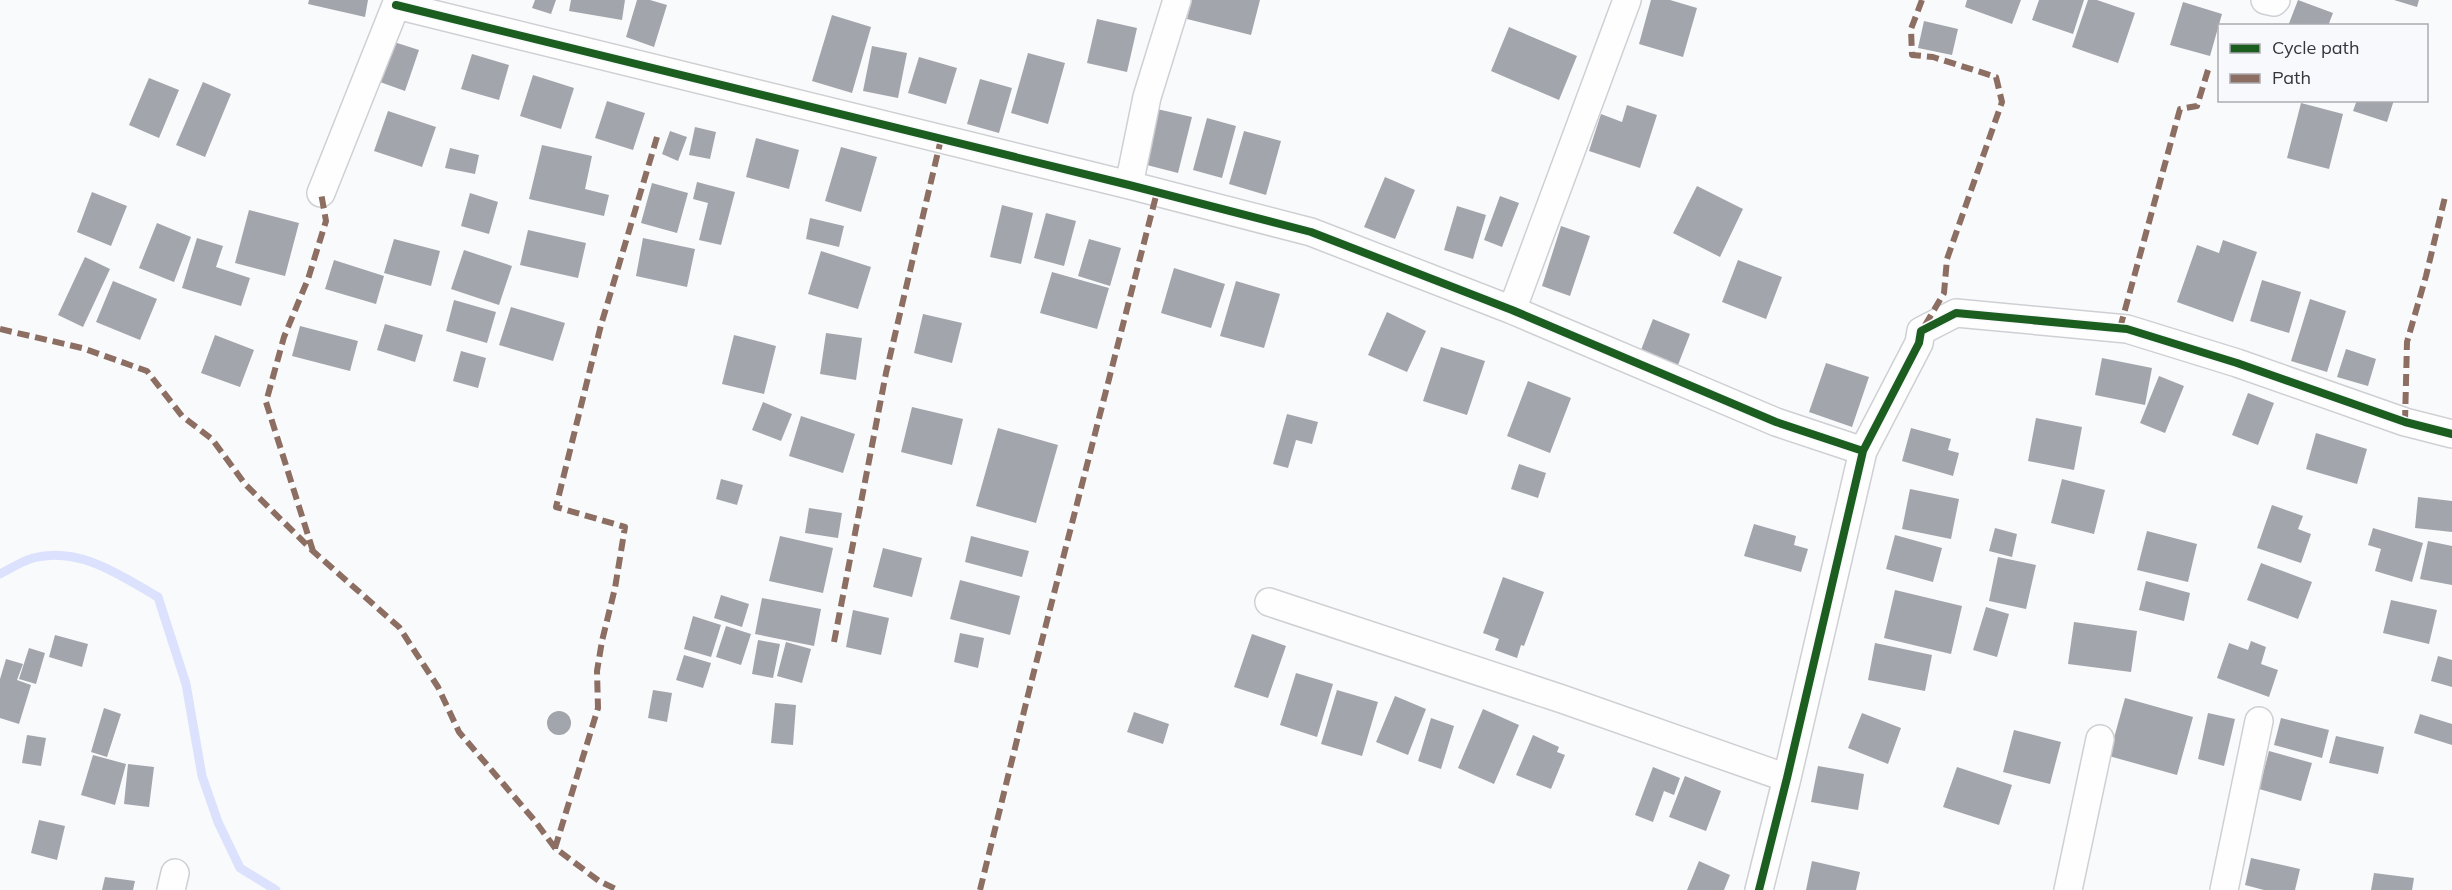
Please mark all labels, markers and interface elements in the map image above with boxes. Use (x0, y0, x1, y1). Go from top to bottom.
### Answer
legend (2218, 24, 2428, 102)
text: Cycle path (2272, 36, 2359, 59)
text: Path (2272, 66, 2311, 89)

